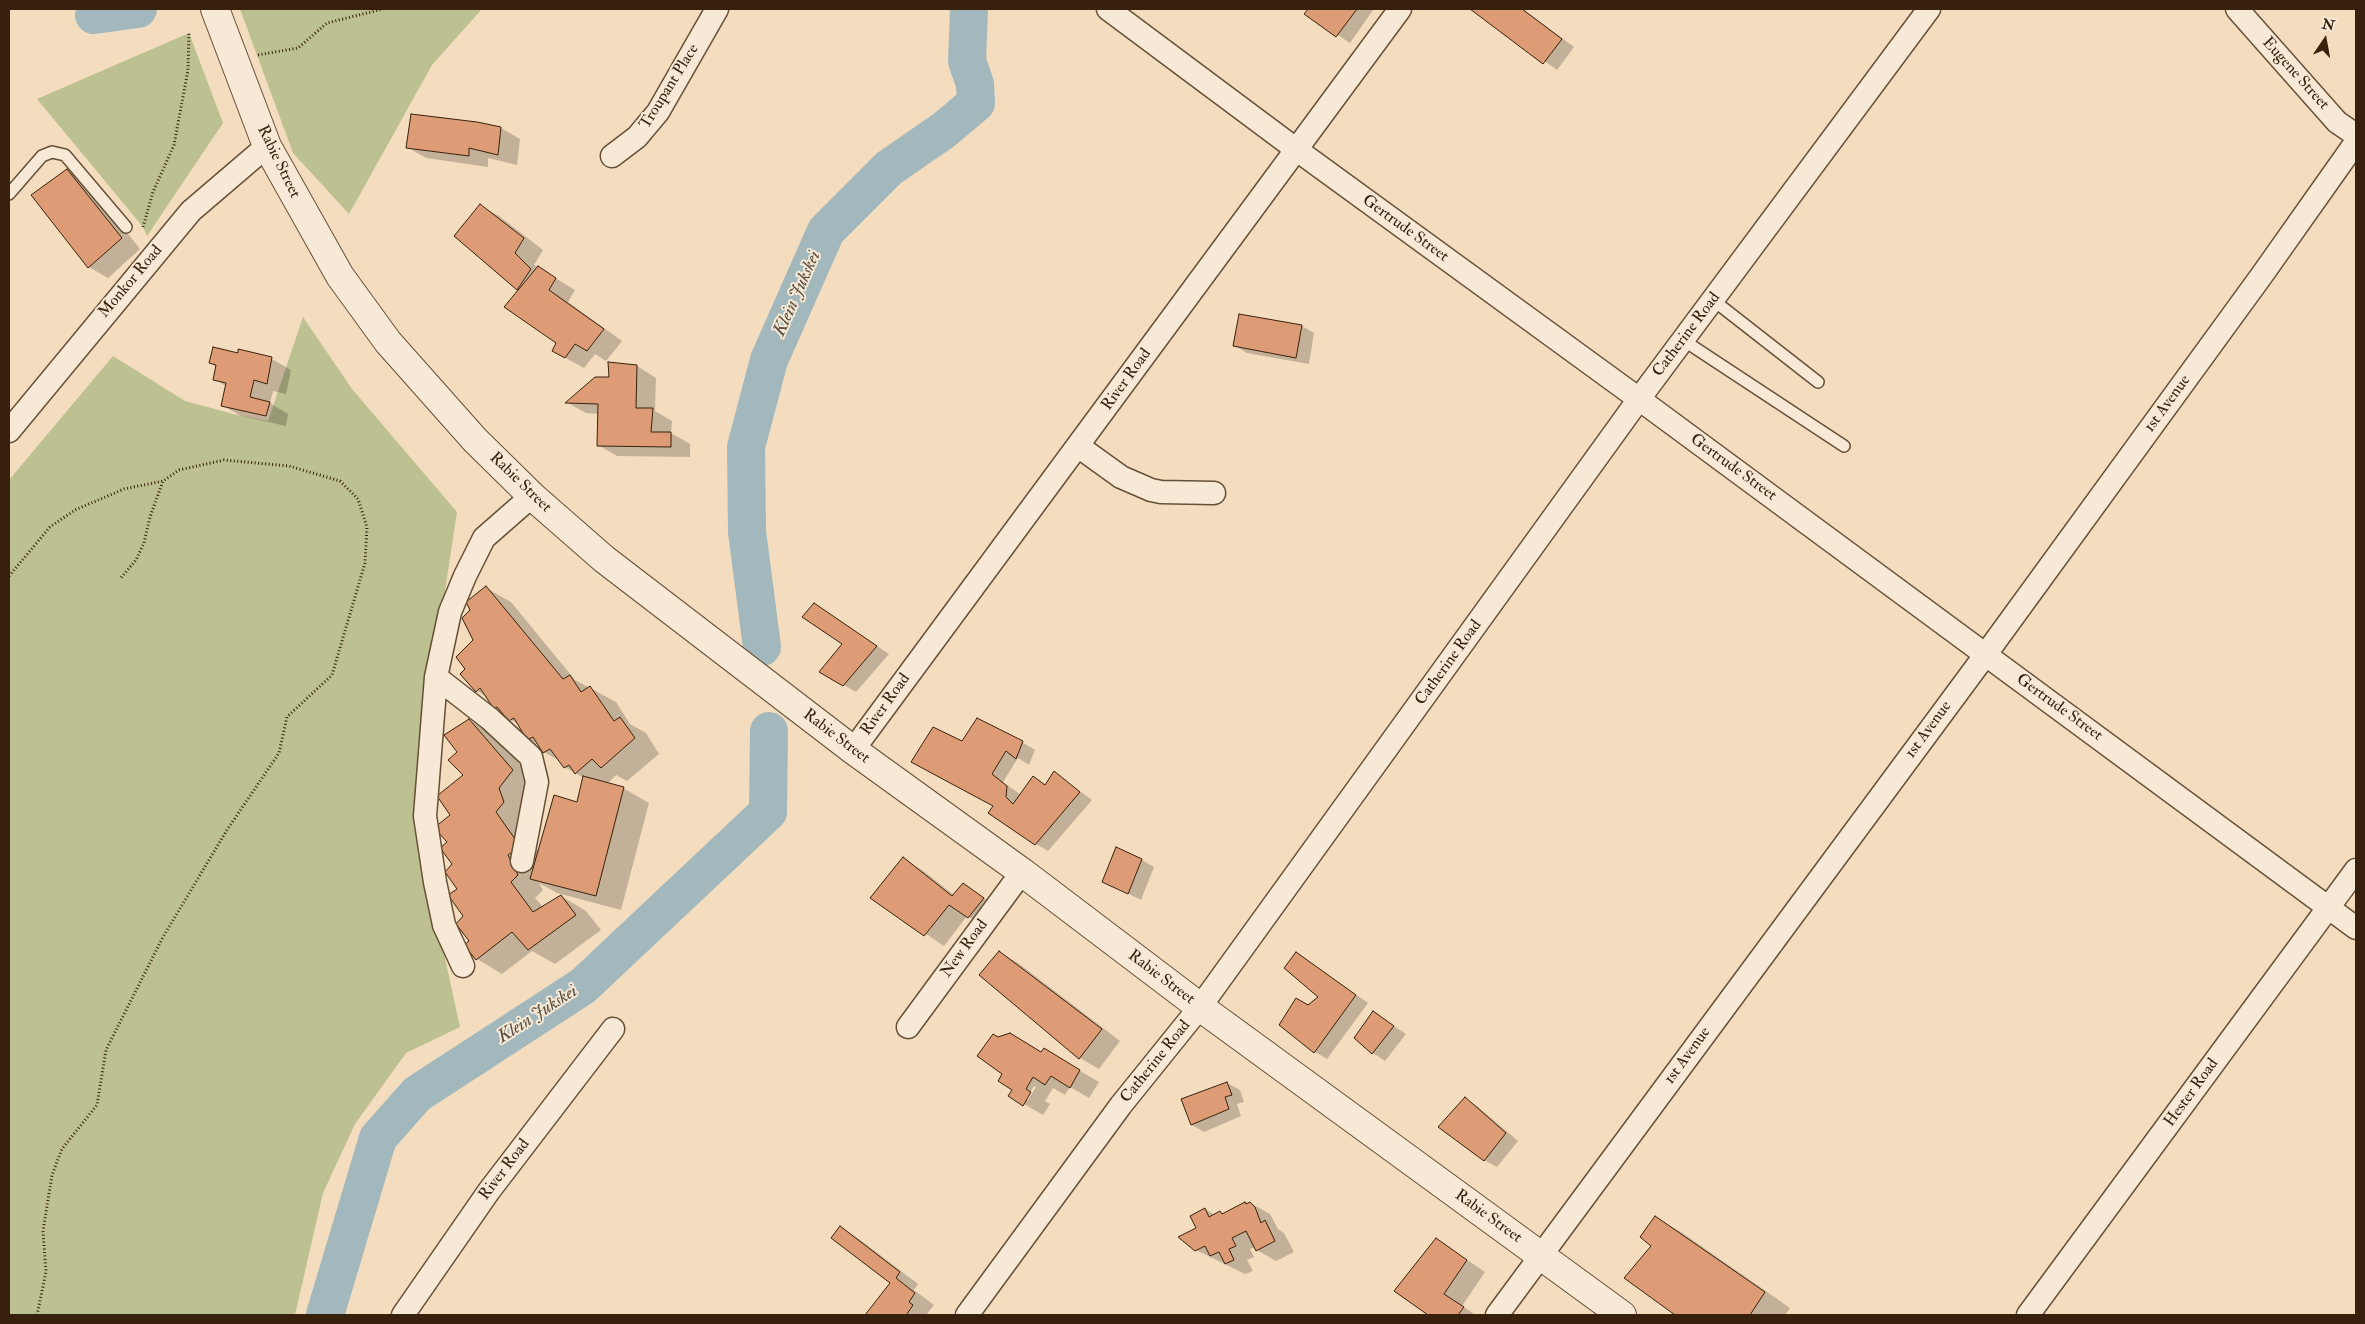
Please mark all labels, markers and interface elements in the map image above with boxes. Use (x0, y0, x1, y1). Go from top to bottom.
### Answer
north arrow (2300, 15, 2350, 65)
text: N (2320, 15, 2336, 34)
street label: Eugene Street (2257, 34, 2333, 114)
street label: Troupant Place (636, 41, 704, 133)
street label: Rabie Street (252, 122, 304, 202)
street label: Gertrude Street (1358, 191, 1452, 267)
street label: Monkor Road (95, 242, 167, 322)
water label: Klein Jukskei (770, 248, 826, 340)
street label: Catherine Road (1649, 289, 1725, 381)
street label: River Road (1098, 345, 1156, 415)
street label: 1st Avenue (2141, 372, 2195, 436)
street label: Gertrude Street (1686, 430, 1780, 506)
street label: Rabie Street (485, 449, 555, 517)
street label: Catherine Road (1412, 617, 1486, 709)
street label: River Road (857, 670, 915, 740)
street label: Gertrude Street (2012, 670, 2106, 746)
street label: 1st Avenue (1902, 698, 1956, 762)
street label: Rabie Street (799, 706, 873, 768)
street label: New Road (937, 916, 993, 982)
street label: Rabie Street (1124, 947, 1198, 1009)
water label: Klein Jukskei (494, 981, 582, 1049)
street label: Catherine Road (1117, 1017, 1195, 1107)
street label: 1st Avenue (1661, 1024, 1715, 1088)
street label: Hester Road (2161, 1055, 2223, 1131)
street label: River Road (476, 1136, 534, 1204)
street label: Rabie Street (1451, 1186, 1525, 1248)

